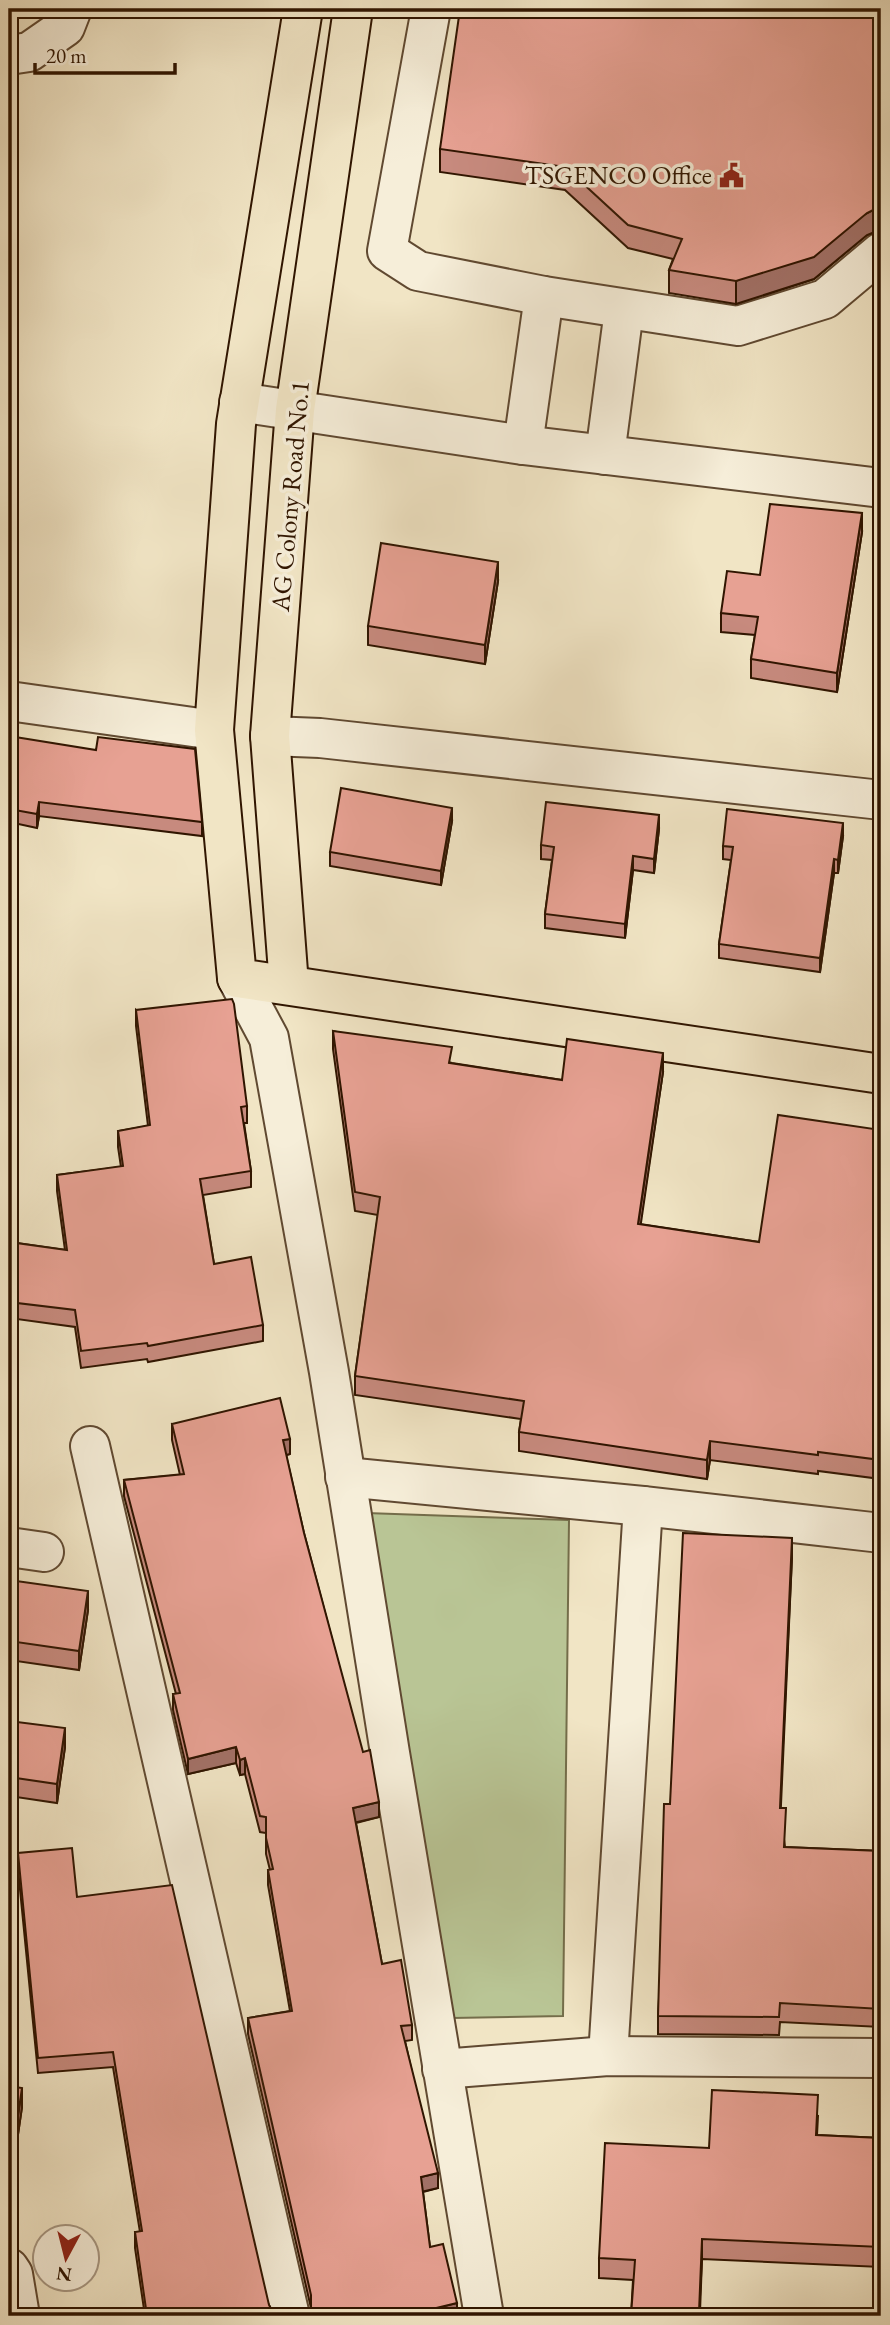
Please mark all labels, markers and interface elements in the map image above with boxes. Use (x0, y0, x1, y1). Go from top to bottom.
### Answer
scale bar (35, 32, 175, 76)
text: 20 m (46, 42, 87, 69)
place label: TSGENCO Office (525, 158, 712, 192)
public building icon: TSGENCO Office (718, 161, 746, 189)
street label: AG Colony Road No.1 (263, 379, 317, 614)
north arrow (32, 2224, 102, 2294)
text: N (54, 2261, 73, 2288)

